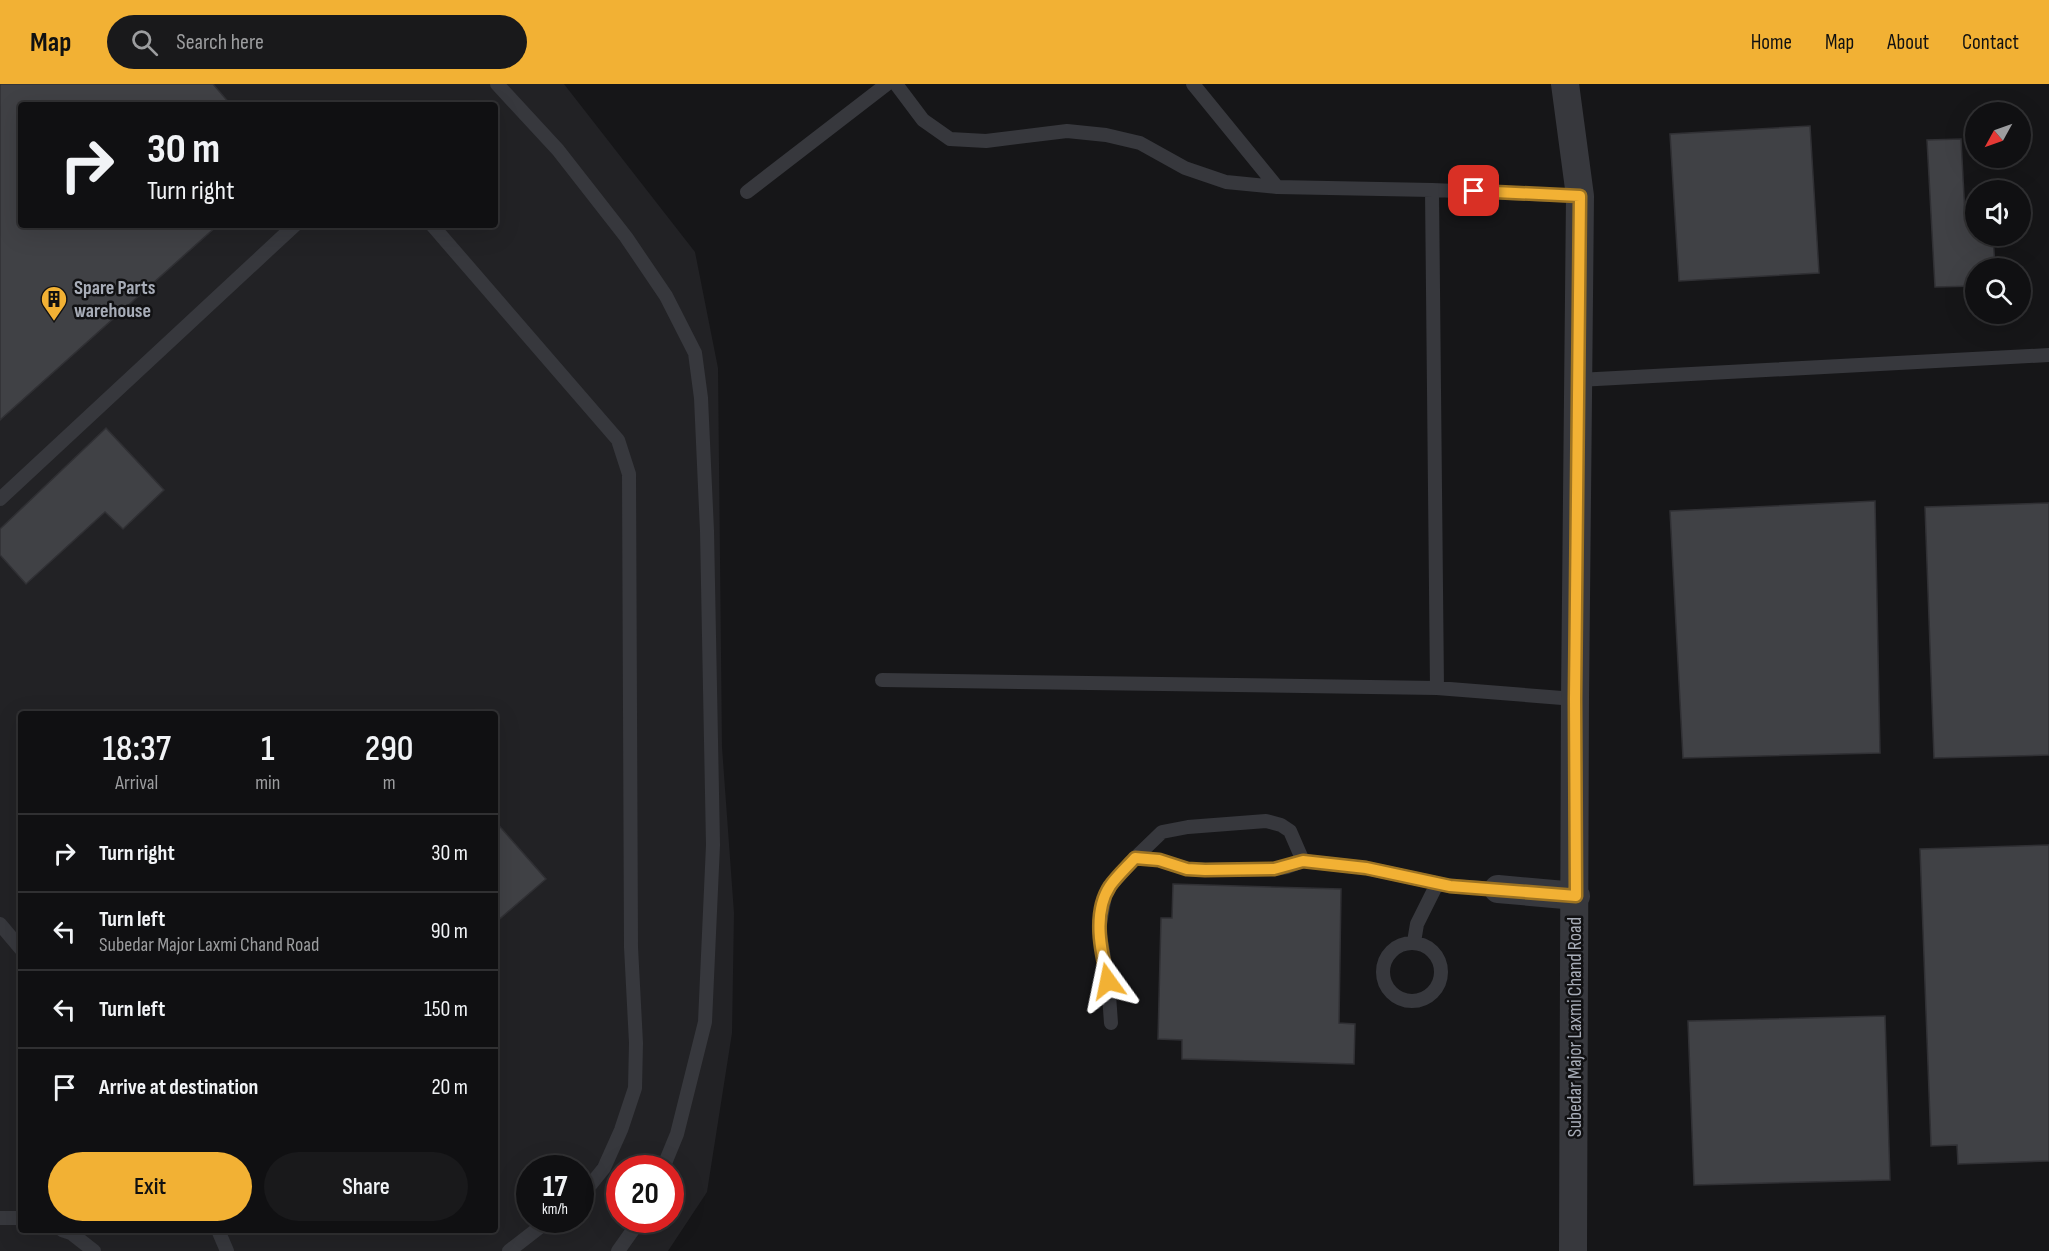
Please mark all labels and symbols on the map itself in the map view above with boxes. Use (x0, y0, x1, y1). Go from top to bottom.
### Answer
north arrow (1965, 102, 2031, 168)
pin (1448, 165, 1499, 216)
place label: Spare Parts warehouse (74, 276, 156, 323)
building icon: Spare Parts warehouse (39, 284, 69, 322)
street label: Subedar Major Laxmi Chand Road (1563, 917, 1587, 1137)
position arrow (1076, 949, 1140, 1013)
speed limit sign: 20 (606, 1155, 684, 1233)

